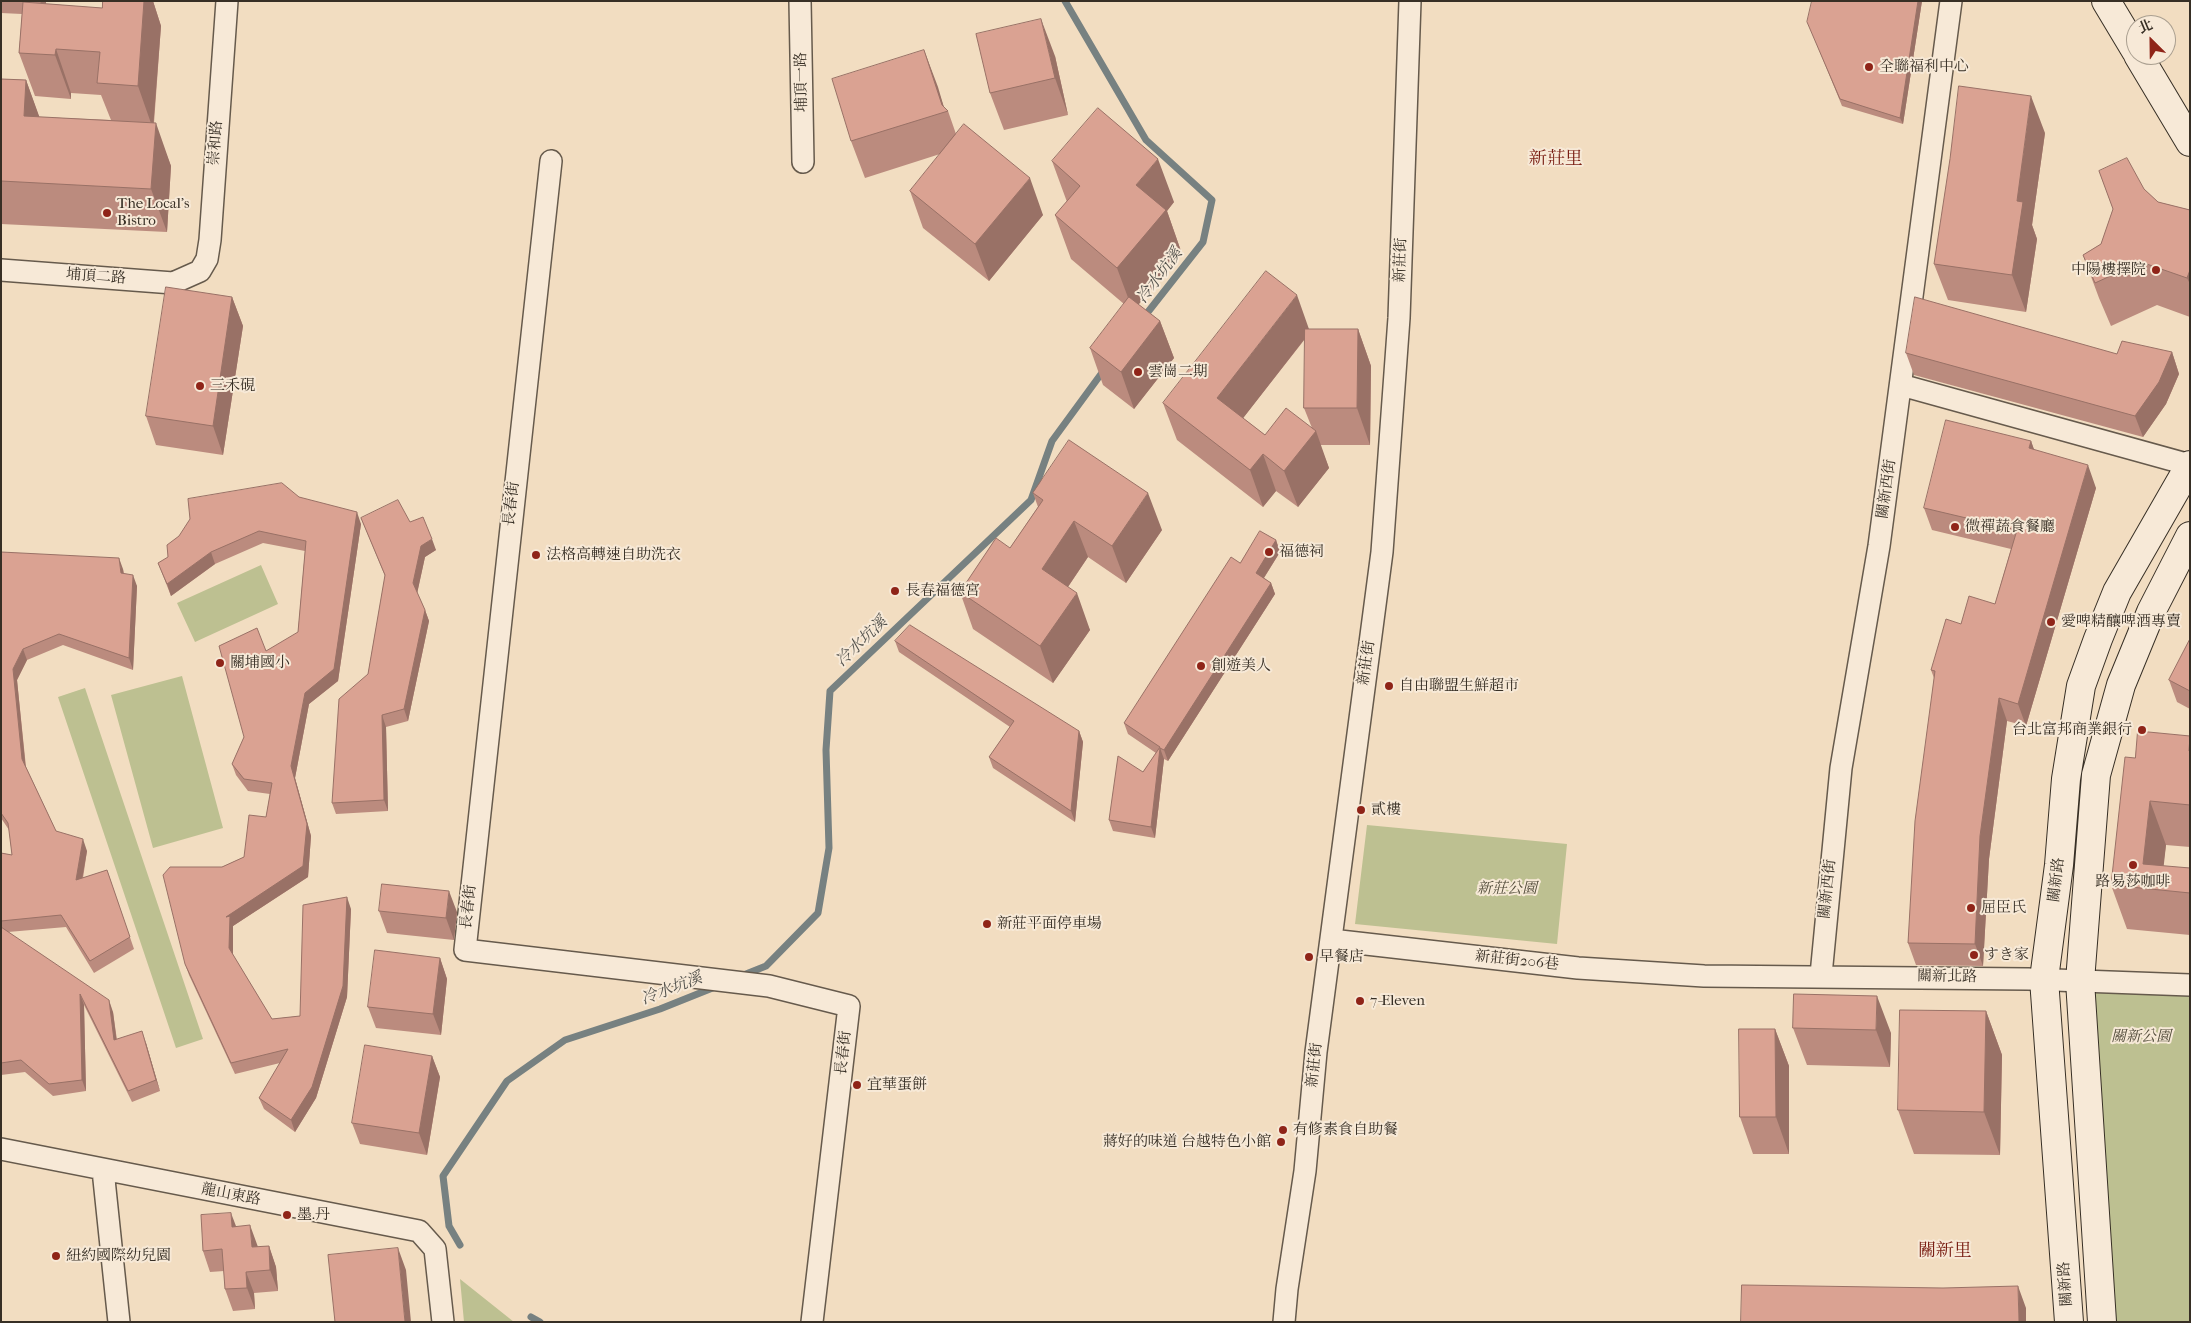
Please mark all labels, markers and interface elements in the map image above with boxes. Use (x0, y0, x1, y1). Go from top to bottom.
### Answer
north arrow (2126, 15, 2176, 65)
text: 北 (2136, 16, 2155, 37)
street label: 埔頂一路 (792, 52, 812, 112)
place label: 全聯福利中心 (1879, 58, 1969, 76)
marker: 全聯福利中心 (1863, 61, 1875, 73)
street label: 崇和路 (205, 120, 227, 166)
district label: 新莊里 (1529, 149, 1583, 171)
place label: The Local's Bistro (117, 195, 189, 230)
marker: The Local's Bistro (101, 207, 113, 219)
street label: 新莊街 (1391, 237, 1411, 283)
water label: 冷水坑溪 (1133, 245, 1187, 307)
place label: 中陽樓擇院 (2071, 261, 2146, 279)
marker: 中陽樓擇院 (2150, 264, 2162, 276)
street label: 埔頂二路 (65, 266, 127, 288)
place label: 雲崗二期 (1148, 363, 1208, 381)
marker: 雲崗二期 (1132, 366, 1144, 378)
place label: 三禾硯 (210, 377, 255, 395)
marker: 三禾硯 (194, 380, 206, 392)
street label: 關新西街 (1874, 458, 1900, 520)
street label: 長春街 (500, 481, 524, 527)
place label: 微禪蔬食餐廳 (1965, 518, 2055, 536)
marker: 微禪蔬食餐廳 (1949, 521, 1961, 533)
place label: 福德祠 (1279, 543, 1324, 561)
place label: 法格高轉速自助洗衣 (546, 546, 681, 564)
marker: 福德祠 (1263, 546, 1275, 558)
marker: 法格高轉速自助洗衣 (530, 549, 542, 561)
place label: 長春福德宮 (905, 582, 980, 600)
marker: 長春福德宮 (889, 585, 901, 597)
water label: 冷水坑溪 (832, 613, 892, 671)
place label: 愛啤精釀啤酒專賣 (2061, 613, 2181, 631)
marker: 愛啤精釀啤酒專賣 (2045, 616, 2057, 628)
street label: 新莊街 (1355, 639, 1379, 687)
place label: 關埔國小 (230, 654, 290, 672)
marker: 關埔國小 (214, 657, 226, 669)
place label: 創遊美人 (1211, 657, 1271, 675)
marker: 創遊美人 (1195, 660, 1207, 672)
place label: 自由聯盟生鮮超市 (1399, 677, 1519, 695)
marker: 自由聯盟生鮮超市 (1383, 680, 1395, 692)
place label: 台北富邦商業銀行 (2012, 721, 2132, 739)
marker: 台北富邦商業銀行 (2136, 724, 2148, 736)
place label: 貳樓 (1371, 801, 1401, 819)
marker: 貳樓 (1355, 804, 1367, 816)
street label: 關新路 (2045, 857, 2069, 903)
street label: 關新西街 (1816, 858, 1840, 920)
marker: 路易莎咖啡 (2127, 859, 2139, 871)
place label: 路易莎咖啡 (2096, 873, 2170, 891)
park label: 新莊公園 (1477, 880, 1537, 898)
street label: 長春街 (458, 884, 480, 930)
place label: 屈臣氏 (1981, 899, 2026, 917)
marker: 屈臣氏 (1965, 902, 1977, 914)
place label: 新莊平面停車場 (997, 915, 1102, 933)
marker: 新莊平面停車場 (981, 918, 993, 930)
place label: すき家 (1984, 946, 2029, 964)
place label: 早餐店 (1319, 948, 1364, 966)
street label: 新莊街206巷 (1474, 948, 1560, 974)
marker: すき家 (1968, 949, 1980, 961)
marker: 早餐店 (1303, 951, 1315, 963)
street label: 關新北路 (1917, 967, 1977, 987)
water label: 冷水坑溪 (639, 969, 705, 1009)
place label: 7-Eleven (1370, 992, 1425, 1010)
marker: 7-Eleven (1354, 995, 1366, 1007)
park label: 關新公園 (2111, 1028, 2171, 1046)
street label: 長春街 (833, 1030, 855, 1076)
street label: 新莊街 (1304, 1042, 1326, 1088)
place label: 宜華蛋餅 (867, 1076, 927, 1094)
marker: 宜華蛋餅 (851, 1079, 863, 1091)
place label: 有修素食自助餐 (1293, 1121, 1398, 1139)
marker: 有修素食自助餐 (1277, 1124, 1289, 1136)
place label: 蔣好的味道 台越特色小館 (1103, 1133, 1271, 1151)
marker: 蔣好的味道 台越特色小館 (1275, 1136, 1287, 1148)
street label: 龍山東路 (200, 1180, 262, 1210)
place label: 墨.丹 (297, 1206, 330, 1224)
marker: 墨.丹 (281, 1209, 293, 1221)
district label: 關新里 (1918, 1241, 1972, 1263)
place label: 紐約國際幼兒園 (66, 1247, 171, 1265)
marker: 紐約國際幼兒園 (50, 1250, 62, 1262)
street label: 關新路 (2055, 1261, 2077, 1307)

